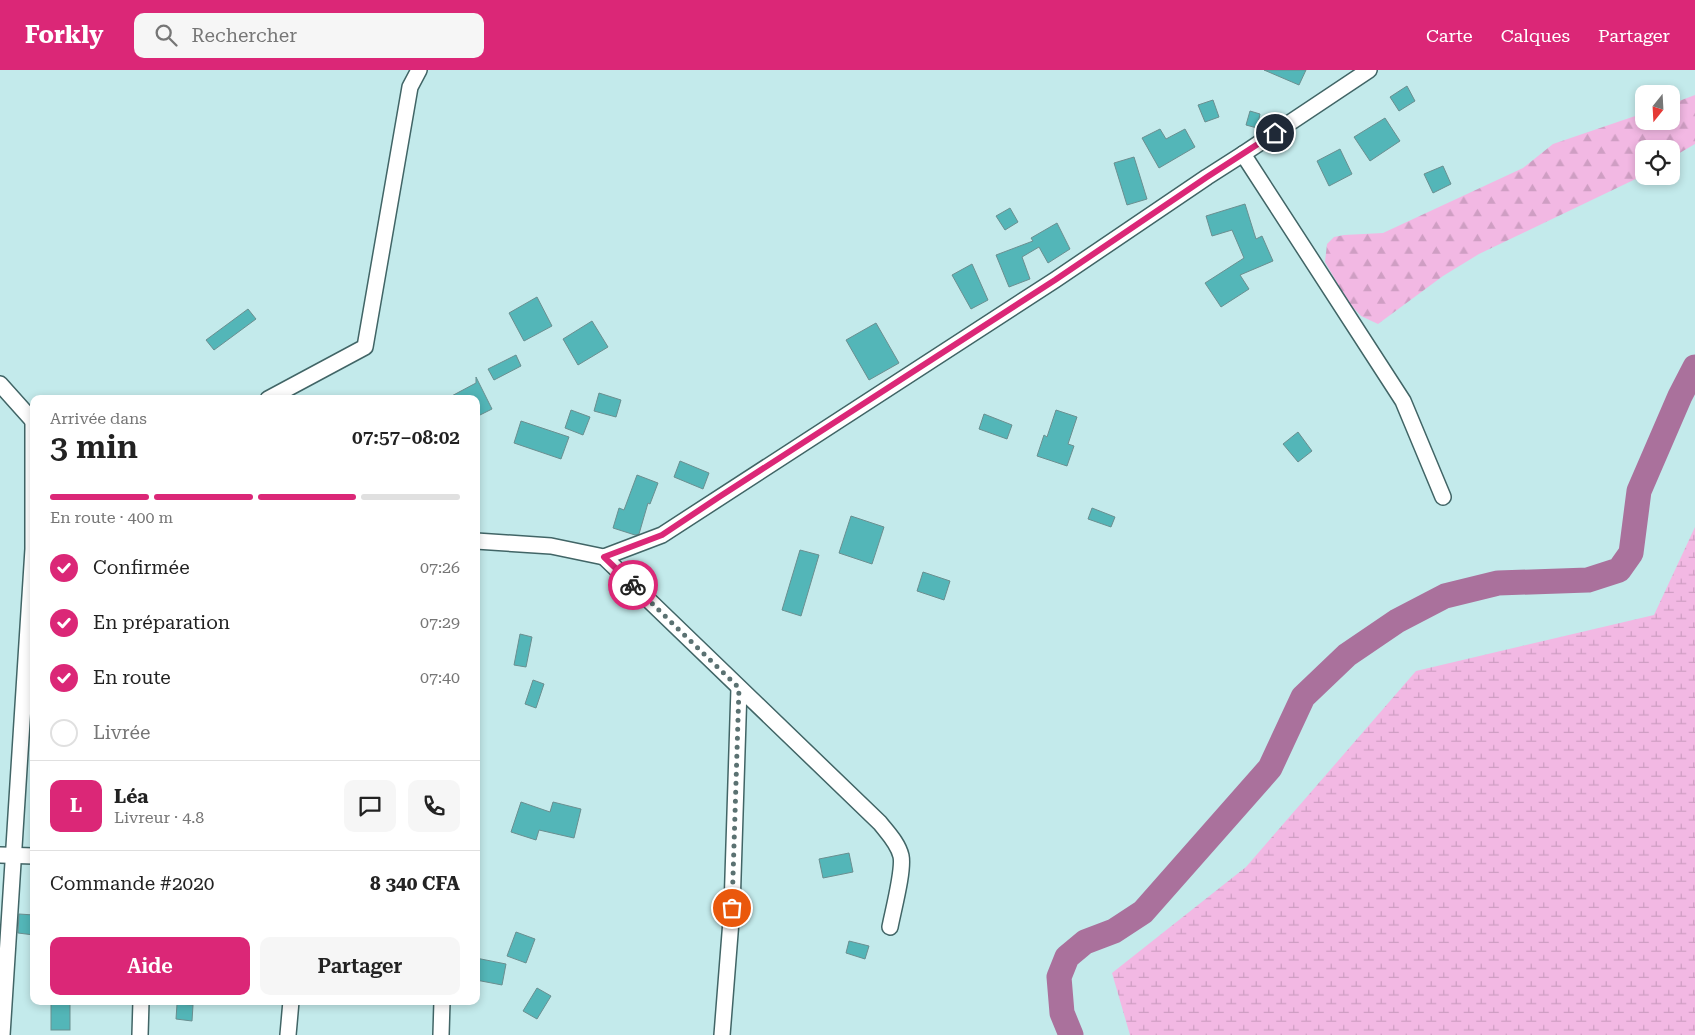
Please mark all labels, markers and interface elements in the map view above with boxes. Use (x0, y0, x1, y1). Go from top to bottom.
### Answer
search box (134, 13, 484, 58)
text: Forkly (25, 21, 104, 49)
icon: search (152, 21, 180, 49)
text: Rechercher (192, 24, 297, 47)
text: Carte (1426, 25, 1473, 46)
text: Calques (1501, 25, 1570, 46)
text: Partager (1598, 25, 1670, 46)
north arrow (1635, 85, 1680, 130)
map controls (1635, 85, 1680, 185)
pin (1254, 112, 1296, 154)
icon: home (1261, 119, 1289, 147)
button: locate (1635, 140, 1680, 185)
text: Arrivée dans (50, 409, 147, 428)
text: 07:57–08:02 (352, 426, 460, 449)
text: 3 min (50, 428, 138, 466)
text: En route · 400 m (50, 508, 173, 527)
icon: check (50, 554, 78, 582)
text: Confirmée (93, 556, 190, 579)
text: 07:26 (420, 558, 460, 577)
courier (608, 560, 658, 610)
icon: bike (619, 571, 647, 599)
icon: check (50, 609, 78, 637)
text: En préparation (93, 611, 230, 634)
text: 07:29 (420, 613, 460, 632)
icon: check (50, 664, 78, 692)
text: En route (93, 666, 171, 689)
text: 07:40 (420, 668, 460, 687)
text: Livrée (93, 721, 150, 744)
button: chat (344, 780, 396, 832)
button: phone (408, 780, 460, 832)
text: Léa (114, 785, 149, 808)
text: L (70, 794, 82, 817)
text: Livreur · 4.8 (114, 808, 204, 827)
text: Commande #2020 (50, 872, 215, 895)
text: 8 340 CFA (370, 872, 460, 895)
pin (711, 887, 753, 929)
icon: bag (718, 894, 746, 922)
button: Aide (50, 937, 250, 995)
button: Partager (260, 937, 460, 995)

